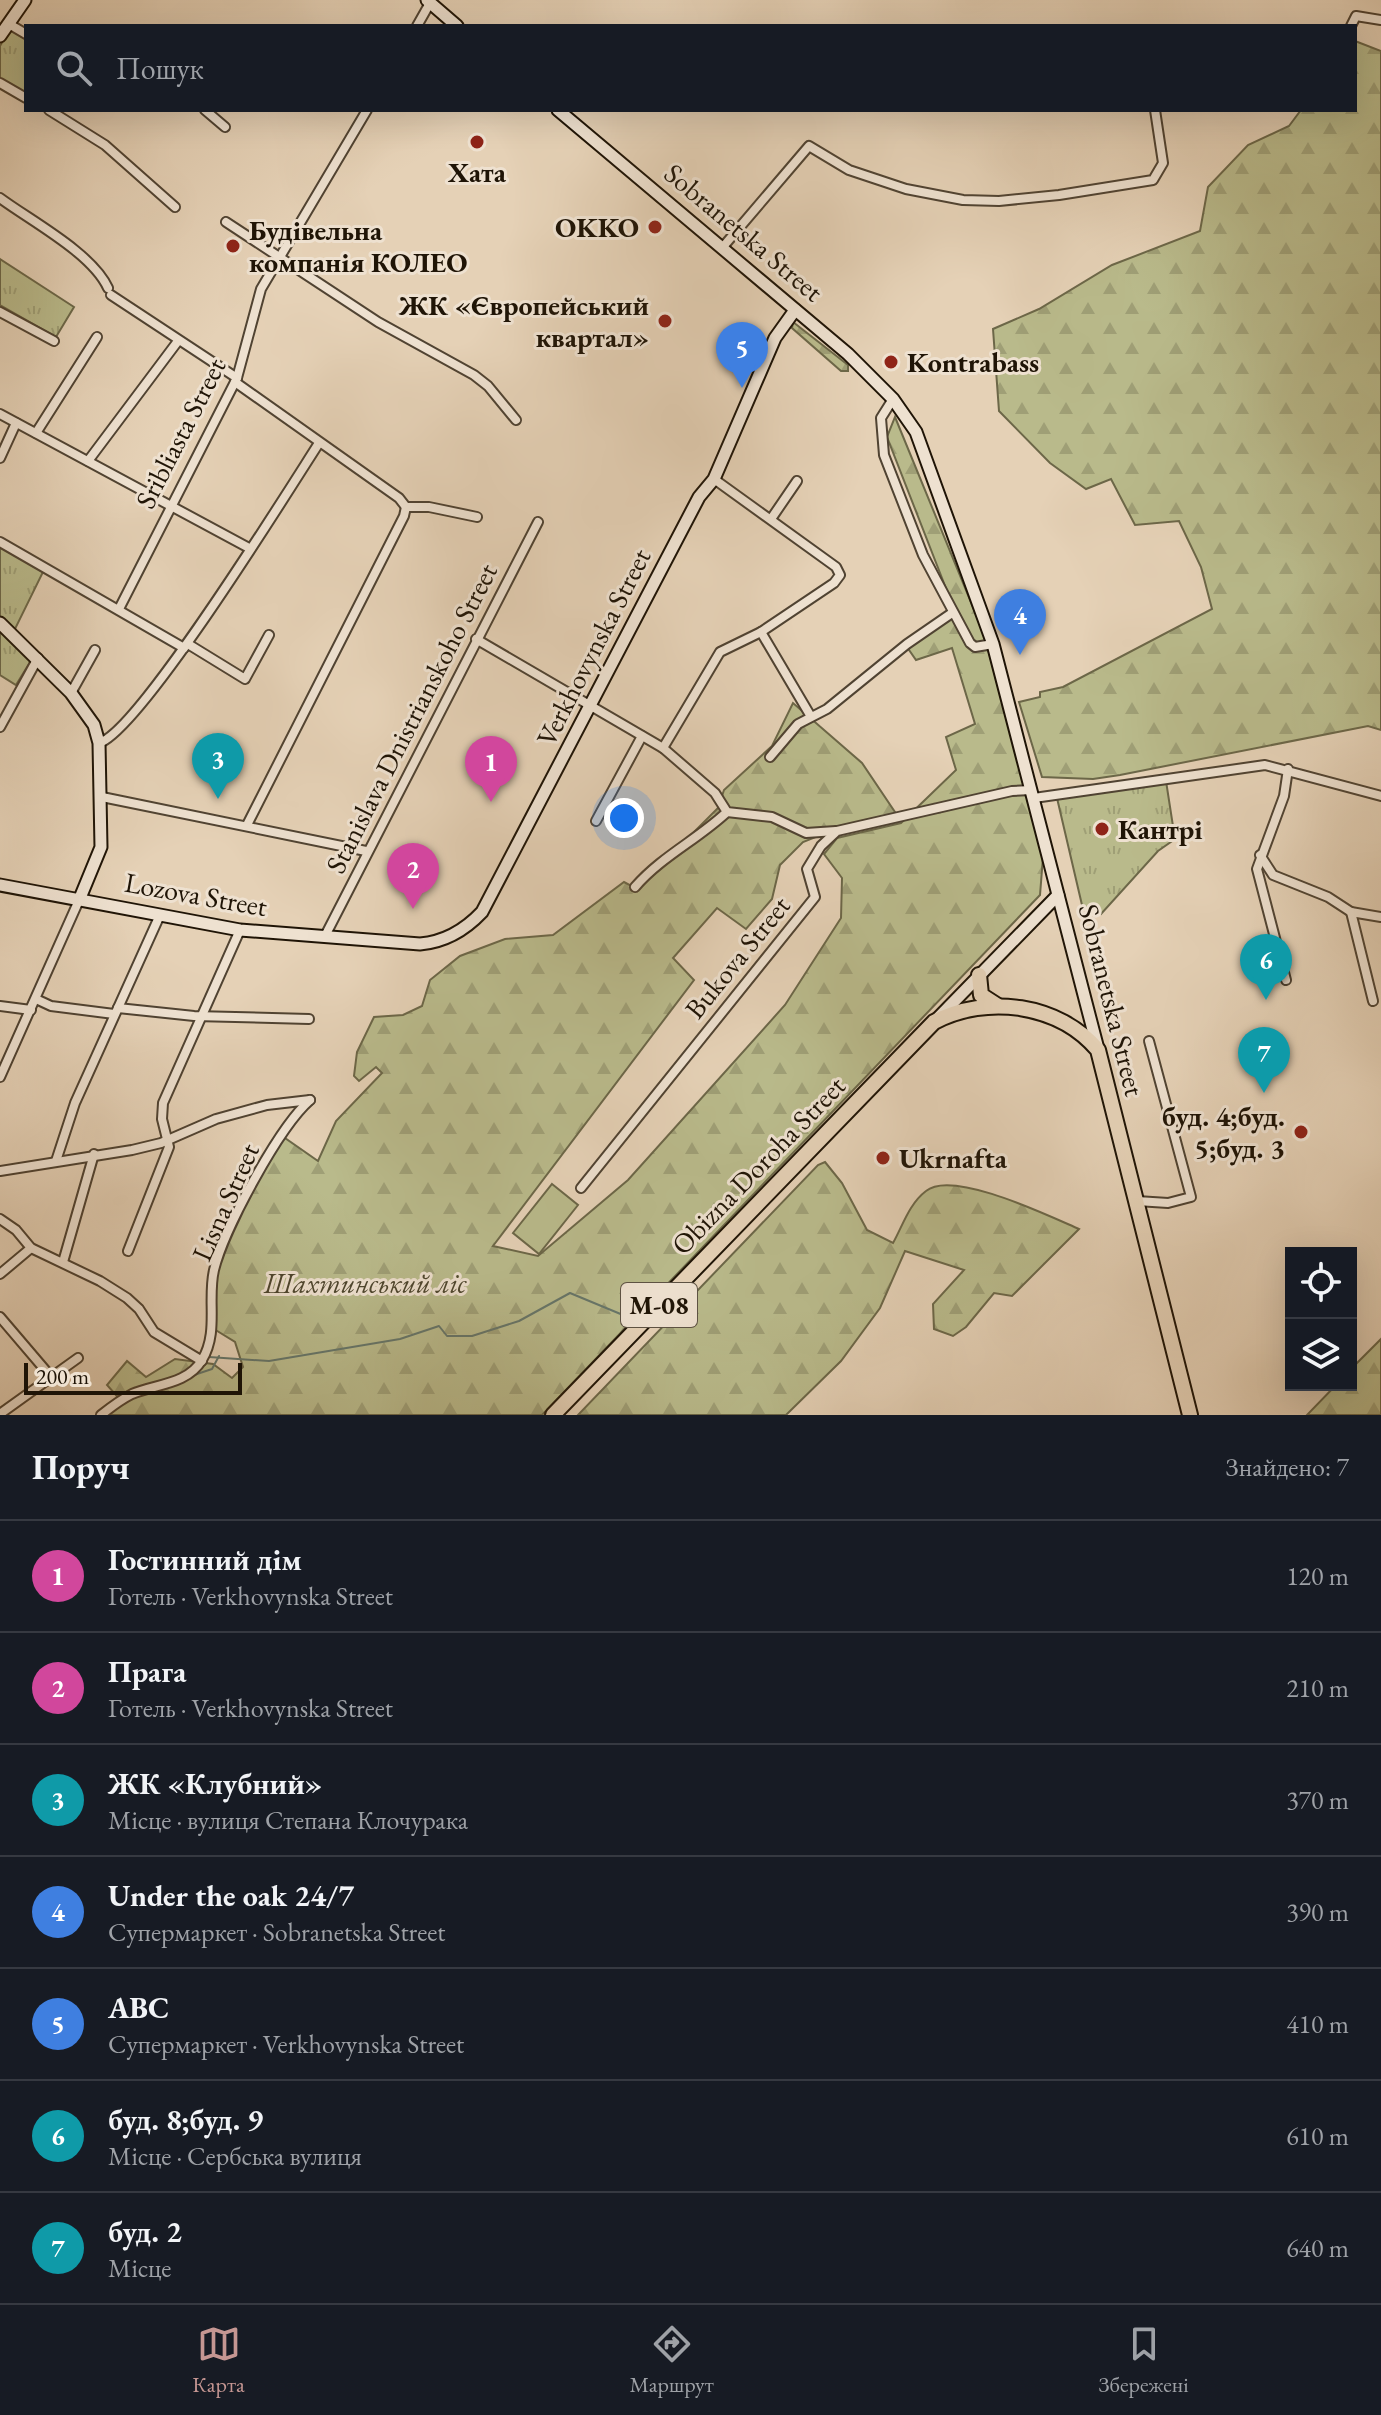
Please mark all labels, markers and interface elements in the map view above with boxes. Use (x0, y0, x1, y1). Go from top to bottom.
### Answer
search box (24, 24, 1357, 112)
icon: search (52, 46, 96, 90)
text: Пошук (116, 49, 204, 88)
marker: Хата (468, 133, 486, 151)
place label: Хата (447, 154, 507, 190)
street label: Sobranetska Street (657, 155, 831, 309)
place label: OKKO (555, 209, 639, 245)
place label: Будівельна компанія КОЛЕО (249, 212, 467, 280)
marker: OKKO (646, 218, 664, 236)
marker: Будівельна компанія КОЛЕО (224, 237, 242, 255)
place label: ЖК «Європейський квартал» (398, 287, 649, 355)
marker: ЖК «Європейський квартал» (656, 312, 674, 330)
pin: 5 (716, 322, 768, 388)
place label: Kontrabass (907, 344, 1039, 380)
street label: Sribliasta Street (127, 352, 233, 514)
marker: Kontrabass (882, 353, 900, 371)
street label: Verkhovynska Street (528, 542, 658, 752)
street label: Stanislava Dnistrianskoho Street (317, 557, 505, 879)
pin: 4 (994, 589, 1046, 655)
pin: 3 (192, 733, 244, 799)
pin: 1 (465, 736, 517, 802)
your location (604, 798, 644, 838)
place label: Кантрі (1118, 811, 1202, 847)
marker: Кантрі (1093, 820, 1111, 838)
pin: 2 (387, 843, 439, 909)
street label: Lozova Street (122, 864, 270, 924)
street label: Bukova Street (676, 888, 798, 1026)
street label: Sobranetska Street (1071, 900, 1153, 1100)
pin: 6 (1240, 934, 1292, 1000)
pin: 7 (1238, 1027, 1290, 1093)
street label: Obizna Doroha Street (663, 1068, 853, 1262)
place label: буд. 4;буд. 5;буд. 3 (1162, 1098, 1285, 1166)
marker: буд. 4;буд. 5;буд. 3 (1292, 1123, 1310, 1141)
street label: Lisna Street (183, 1137, 267, 1267)
place label: Ukrnafta (899, 1140, 1008, 1176)
marker: Ukrnafta (874, 1149, 892, 1167)
map controls (1285, 1247, 1357, 1391)
button: locate (1285, 1247, 1357, 1319)
park label: Шахтинський ліс (263, 1265, 468, 1301)
road number: М-08 (621, 1283, 697, 1327)
button: layers (1285, 1319, 1357, 1391)
scale bar (24, 1359, 242, 1395)
text: 200 m (36, 1362, 89, 1391)
text: Поруч (32, 1445, 130, 1489)
text: Знайдено: 7 (1226, 1450, 1349, 1484)
text: Гостинний дім (108, 1540, 302, 1579)
text: 1 (51, 1559, 65, 1593)
text: 120 m (1286, 1559, 1349, 1593)
text: Готель · Verkhovynska Street (108, 1579, 393, 1613)
text: Прага (108, 1652, 186, 1691)
text: 2 (51, 1671, 65, 1705)
text: 210 m (1286, 1671, 1349, 1705)
text: Готель · Verkhovynska Street (108, 1691, 393, 1725)
text: ЖК «Клубний» (108, 1764, 322, 1803)
text: 3 (51, 1783, 65, 1817)
text: 370 m (1286, 1783, 1349, 1817)
text: Місце · вулиця Степана Клочурака (108, 1803, 468, 1837)
text: Under the oak 24/7 (108, 1876, 354, 1915)
text: 4 (51, 1895, 65, 1929)
text: 390 m (1286, 1895, 1349, 1929)
text: Супермаркет · Sobranetska Street (108, 1915, 445, 1949)
text: ABC (108, 1988, 169, 2027)
text: 5 (51, 2007, 65, 2041)
text: 410 m (1286, 2007, 1349, 2041)
text: Супермаркет · Verkhovynska Street (108, 2027, 464, 2061)
text: буд. 8;буд. 9 (108, 2100, 263, 2139)
text: 6 (51, 2119, 65, 2153)
text: 610 m (1286, 2119, 1349, 2153)
text: Місце · Сербська вулиця (108, 2139, 362, 2173)
text: буд. 2 (108, 2212, 182, 2251)
text: 7 (51, 2231, 65, 2265)
text: 640 m (1286, 2231, 1349, 2265)
text: Місце (108, 2251, 172, 2285)
tab: Карта (192, 2322, 245, 2399)
tab: Маршрут (629, 2322, 714, 2399)
tab: Збережені (1098, 2322, 1189, 2399)

